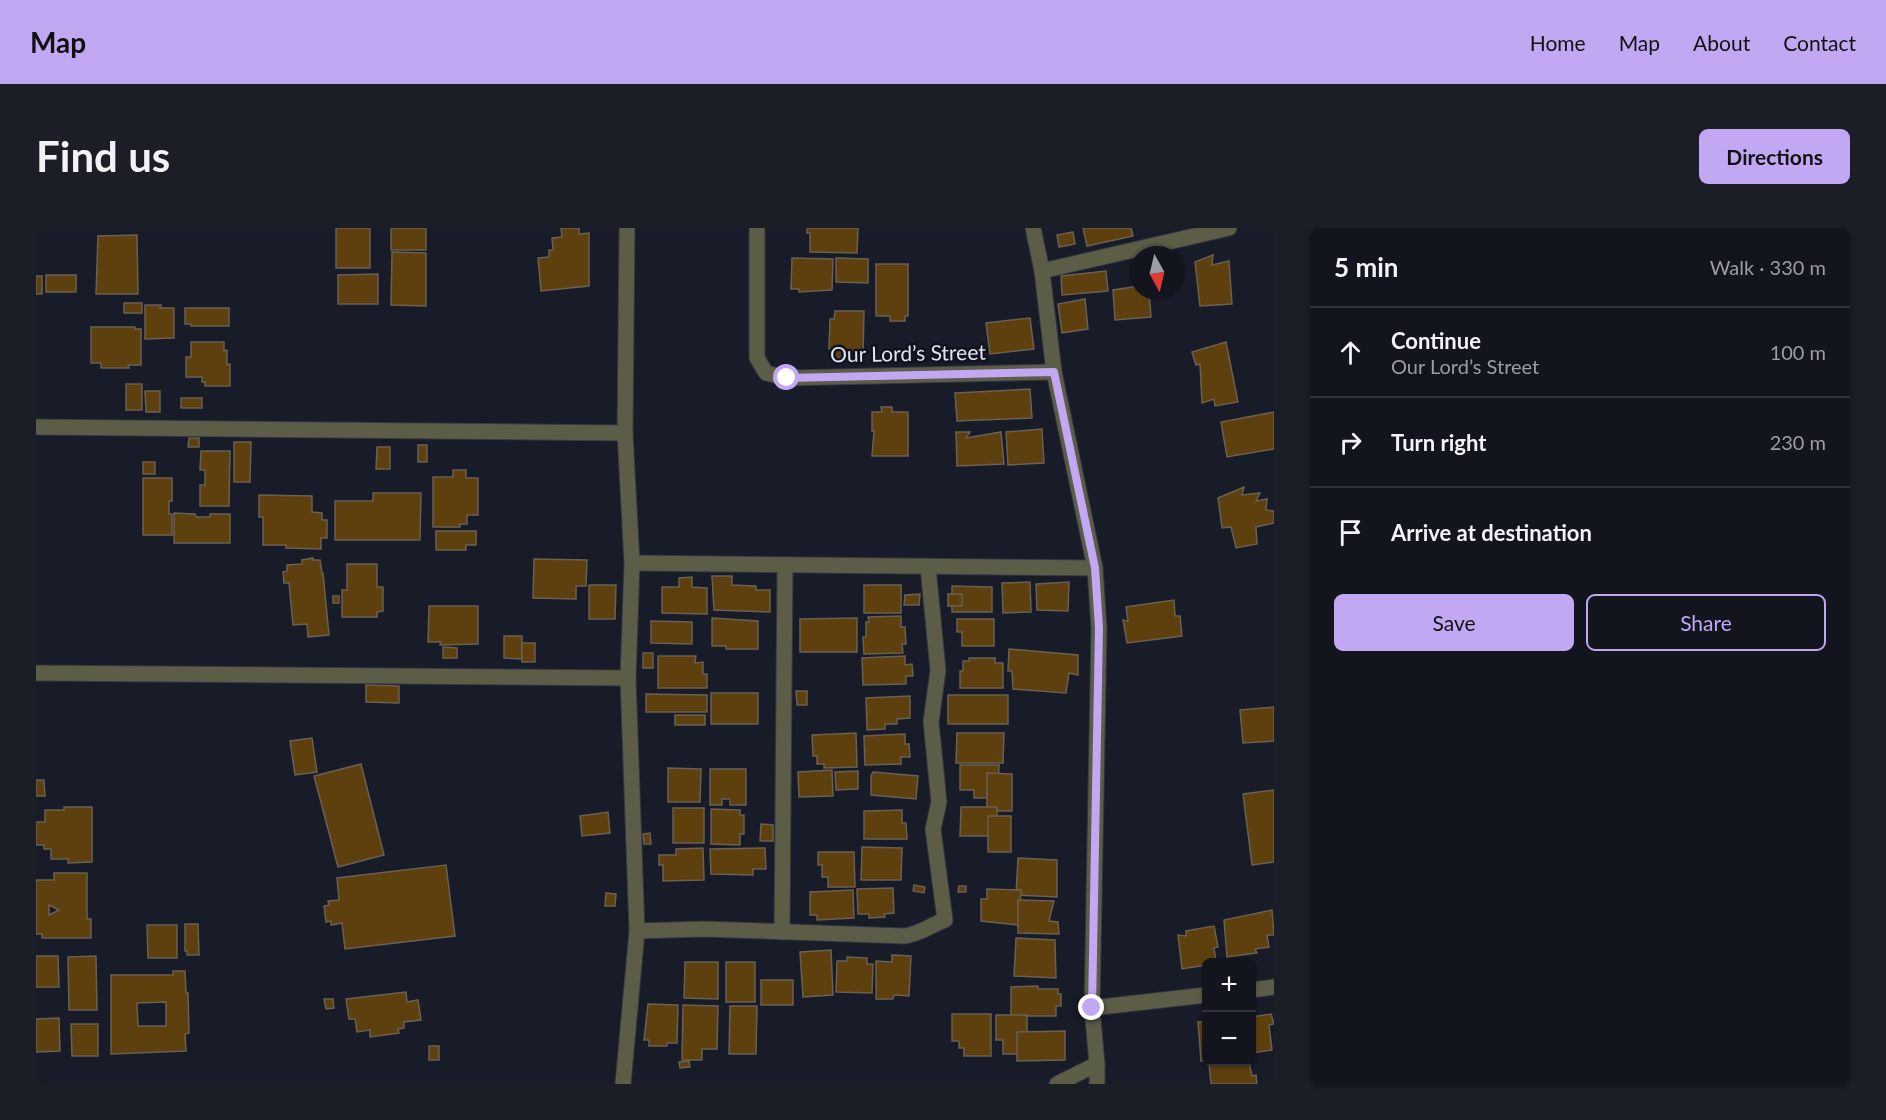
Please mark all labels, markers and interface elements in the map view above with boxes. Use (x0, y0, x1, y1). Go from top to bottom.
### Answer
text: Map (30, 25, 86, 59)
text: Home (1530, 30, 1586, 55)
text: Map (1619, 30, 1660, 55)
text: About (1693, 30, 1750, 55)
text: Contact (1783, 30, 1856, 55)
button: Directions (1699, 129, 1850, 184)
text: Find us (36, 131, 170, 181)
north arrow (1130, 246, 1184, 300)
text: 5 min (1334, 251, 1398, 283)
text: Walk · 330 m (1710, 255, 1826, 279)
text: Continue (1391, 327, 1481, 354)
icon: ahead (1334, 336, 1367, 369)
street label: Our Lord’s Street (830, 339, 986, 366)
text: 100 m (1770, 340, 1826, 364)
text: Our Lord’s Street (1391, 354, 1539, 378)
route start (773, 364, 799, 390)
icon: right (1334, 426, 1367, 459)
text: Turn right (1391, 429, 1486, 456)
text: 230 m (1770, 430, 1826, 454)
icon: arrive (1334, 516, 1367, 549)
text: Arrive at destination (1391, 519, 1592, 546)
button: Save (1334, 594, 1574, 651)
button: Share (1586, 594, 1826, 651)
map controls (1202, 958, 1256, 1066)
button: + (1202, 958, 1256, 1012)
route end (1078, 994, 1104, 1020)
button: − (1202, 1012, 1256, 1066)

